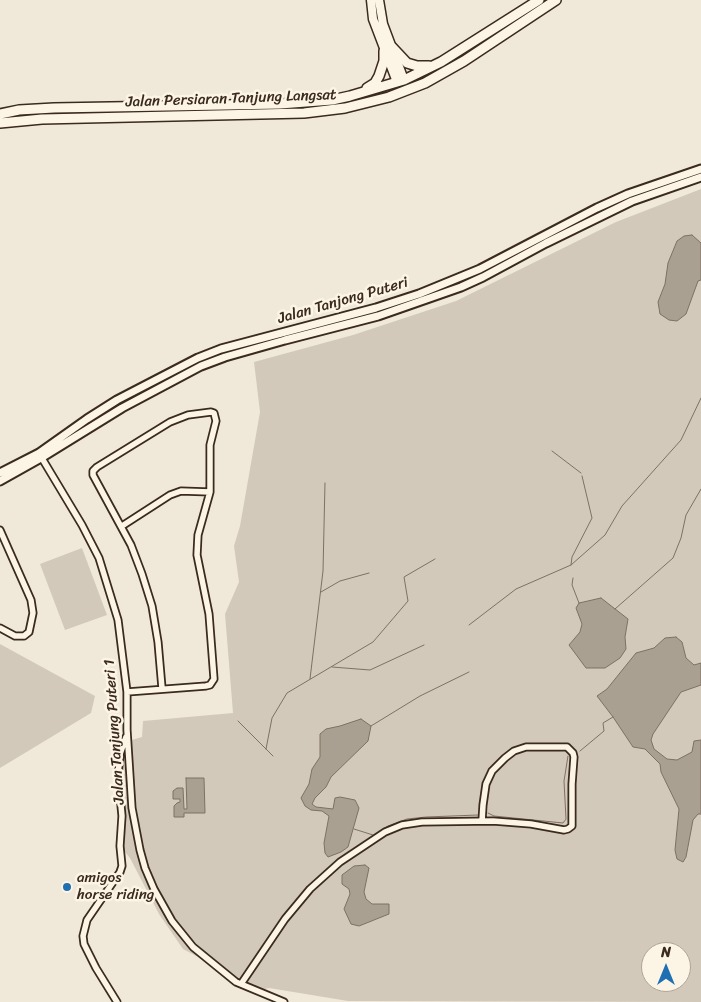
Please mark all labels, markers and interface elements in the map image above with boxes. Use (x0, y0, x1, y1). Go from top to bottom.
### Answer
street label: Jalan Persiaran Tanjung Langsat (125, 86, 337, 112)
street label: Jalan Tanjong Puteri (276, 274, 410, 328)
street label: Jalan Tanjung Puteri 1 (101, 659, 129, 805)
place label: amigos horse riding (77, 869, 154, 904)
marker: amigos horse riding (61, 881, 73, 893)
text: N (661, 940, 671, 965)
north arrow (641, 942, 691, 992)

